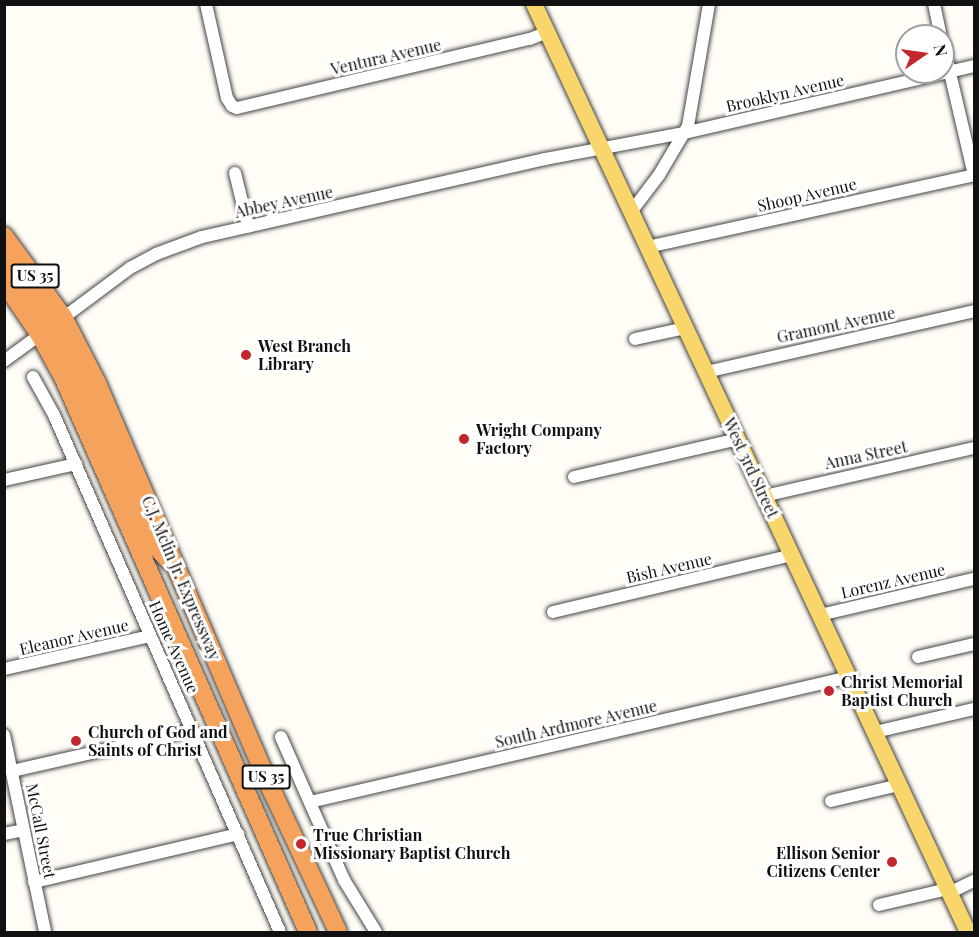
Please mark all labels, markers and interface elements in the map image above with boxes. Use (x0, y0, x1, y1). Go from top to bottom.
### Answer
north arrow (895, 24, 955, 84)
street label: Ventura Avenue (328, 35, 444, 79)
text: N (930, 42, 953, 58)
street label: Brooklyn Avenue (724, 70, 846, 116)
street label: Shoop Avenue (755, 174, 859, 216)
street label: Abbey Avenue (233, 182, 335, 222)
road number: US 35 (9, 264, 60, 288)
street label: Gramont Avenue (775, 303, 897, 347)
place label: West Branch Library (258, 336, 351, 374)
marker: West Branch Library (239, 348, 253, 362)
street label: West 3rd Street (719, 415, 783, 521)
place label: Wright Company Factory (476, 420, 602, 458)
marker: Wright Company Factory (457, 432, 471, 446)
street label: Anna Street (823, 437, 909, 473)
street label: C.J. Mclin Jr. Expressway (138, 493, 224, 663)
street label: Bish Avenue (624, 549, 714, 587)
street label: Lorenz Avenue (839, 560, 947, 602)
street label: Home Avenue (145, 598, 203, 696)
street label: Eleanor Avenue (17, 615, 131, 659)
place label: Christ Memorial Baptist Church (841, 672, 963, 710)
marker: Christ Memorial Baptist Church (822, 684, 836, 698)
street label: South Ardmore Avenue (493, 696, 659, 752)
place label: Church of God and Saints of Christ (88, 722, 228, 760)
marker: Church of God and Saints of Christ (69, 734, 83, 748)
road number: US 35 (240, 765, 292, 789)
street label: McCall Street (22, 782, 60, 880)
place label: True Christian Missionary Baptist Church (313, 825, 511, 863)
marker: True Christian Missionary Baptist Church (294, 837, 308, 851)
place label: Ellison Senior Citizens Center (766, 843, 880, 881)
marker: Ellison Senior Citizens Center (885, 855, 899, 869)

